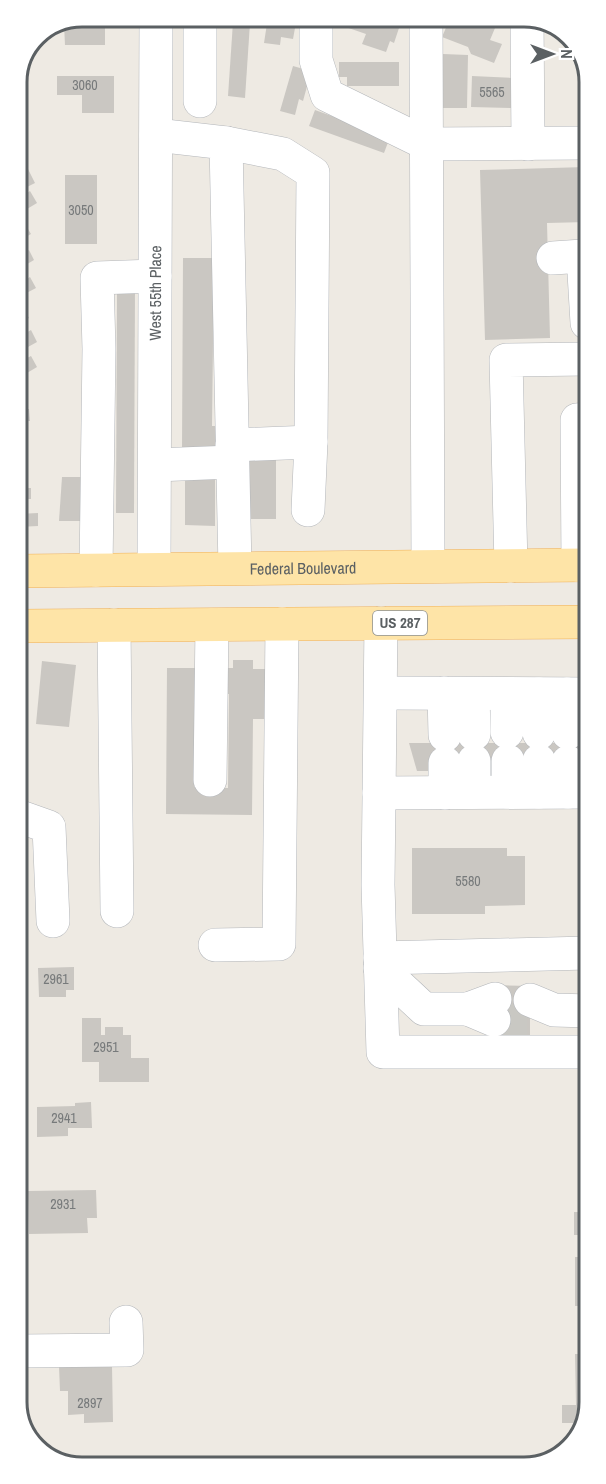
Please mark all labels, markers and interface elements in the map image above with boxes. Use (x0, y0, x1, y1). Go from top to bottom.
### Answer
north arrow (522, 24, 582, 84)
text: N (556, 49, 578, 59)
house number: 3060 (72, 76, 98, 94)
house number: 5565 (479, 83, 505, 101)
house number: 3050 (68, 201, 94, 219)
street label: West 55th Place (144, 245, 166, 341)
street label: Federal Boulevard (250, 556, 356, 580)
road number: US 287 (373, 611, 427, 635)
house number: 5580 (455, 872, 481, 890)
house number: 2961 (43, 970, 69, 988)
house number: 2951 (93, 1038, 119, 1056)
house number: 2941 (51, 1109, 77, 1127)
house number: 2931 (50, 1195, 76, 1213)
house number: 2897 (77, 1394, 103, 1412)

